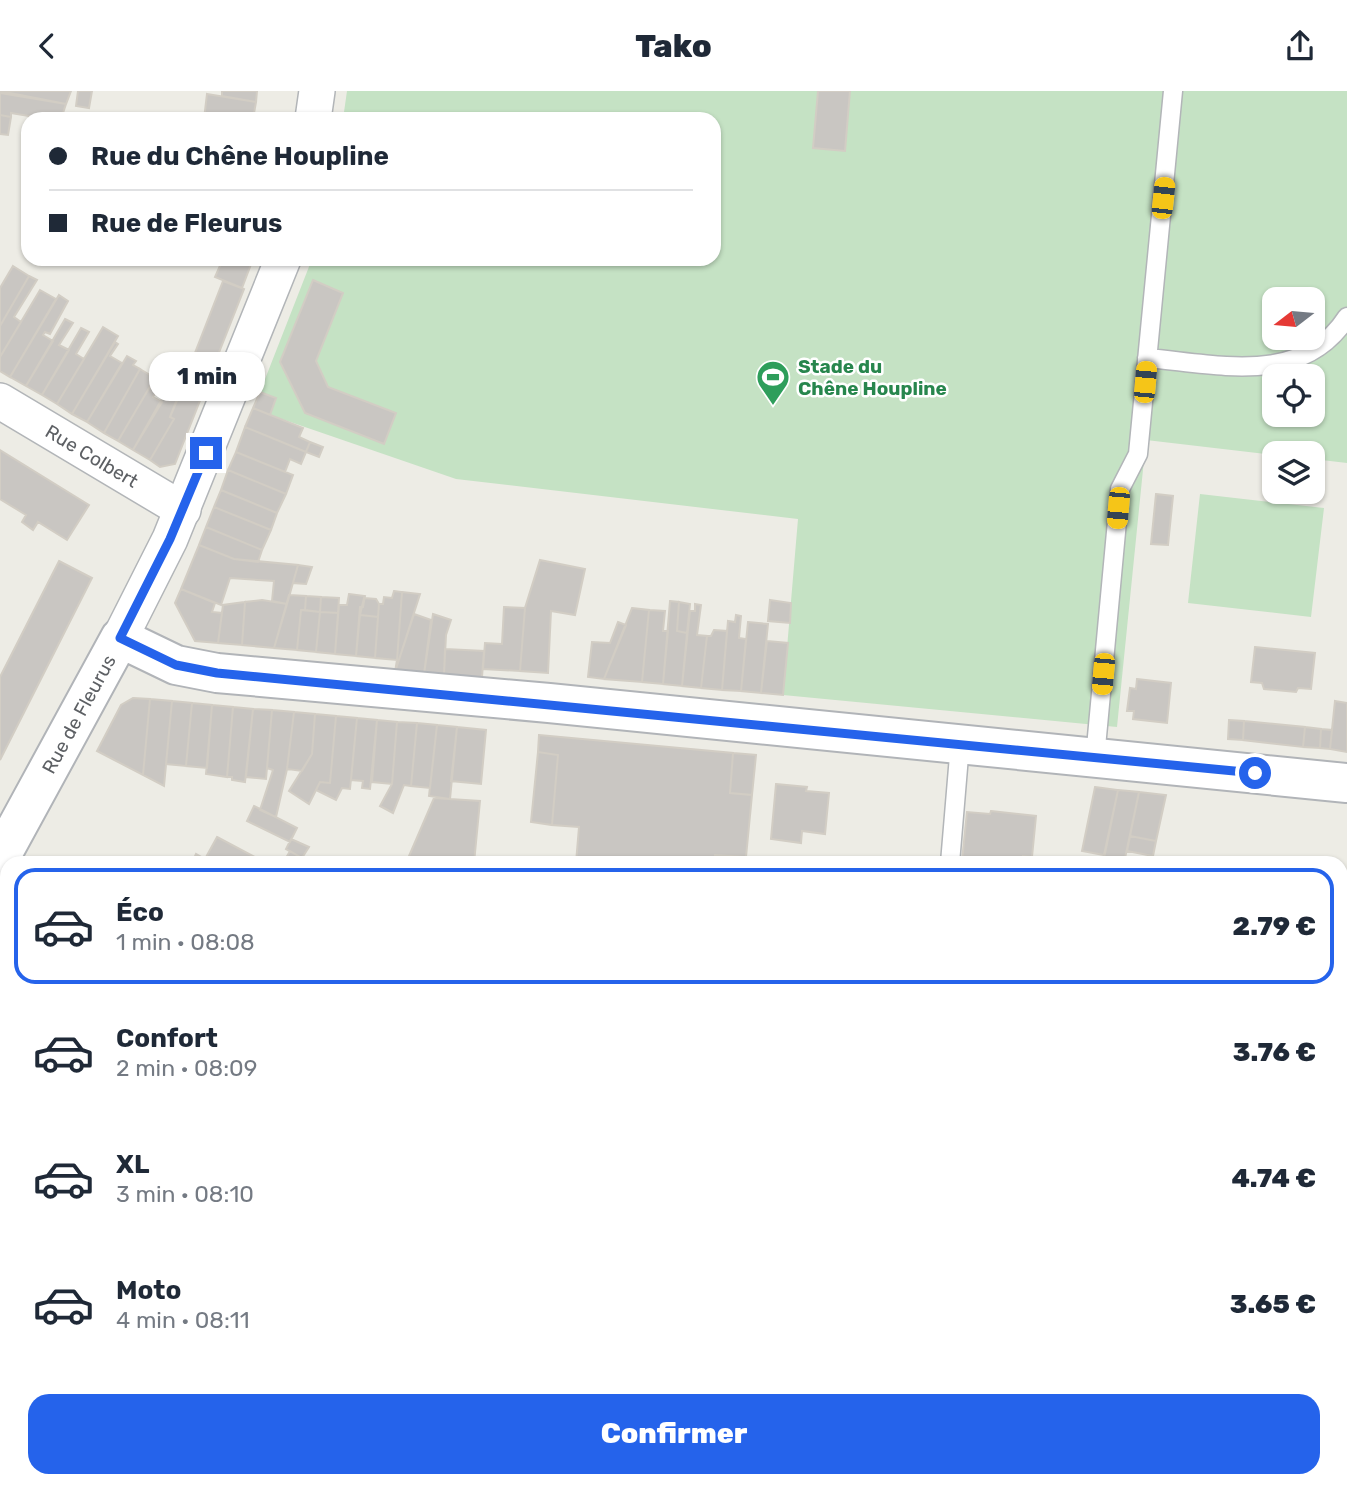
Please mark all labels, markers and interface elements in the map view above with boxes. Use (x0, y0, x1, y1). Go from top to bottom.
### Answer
icon: back (28, 27, 66, 65)
text: Tako (635, 27, 712, 65)
icon: share (1281, 27, 1319, 65)
text: Rue du Chêne Houpline (91, 141, 389, 172)
car (1151, 176, 1176, 220)
text: Rue de Fleurus (91, 208, 282, 239)
north arrow (1262, 287, 1325, 350)
map controls (1262, 287, 1325, 504)
callout: 1 min (148, 351, 264, 401)
place label: Stade du Chêne Houpline (798, 355, 947, 400)
sports icon: Stade du Chêne Houpline (754, 358, 792, 407)
car (1133, 360, 1158, 404)
text: 1 min (177, 362, 237, 390)
button: locate (1262, 364, 1325, 427)
street label: Rue Colbert (41, 420, 143, 493)
route end (190, 437, 222, 469)
button: layers (1262, 441, 1325, 504)
car (1106, 486, 1131, 530)
street label: Rue de Fleurus (37, 651, 121, 778)
car (1091, 652, 1116, 696)
route start (1239, 757, 1271, 789)
icon: car (32, 895, 95, 958)
text: Éco (116, 897, 164, 928)
text: 2.79 € (1233, 911, 1316, 942)
text: 1 min · 08:08 (116, 928, 255, 956)
icon: car (32, 1021, 95, 1084)
text: Confort (116, 1023, 218, 1054)
text: 3.76 € (1233, 1037, 1316, 1068)
text: 2 min · 08:09 (116, 1054, 257, 1082)
icon: car (32, 1147, 95, 1210)
text: XL (116, 1149, 149, 1180)
text: 4.74 € (1231, 1163, 1316, 1194)
text: 3 min · 08:10 (116, 1180, 254, 1208)
icon: car (32, 1273, 95, 1336)
text: Moto (116, 1275, 181, 1306)
text: 3.65 € (1230, 1289, 1316, 1320)
text: 4 min · 08:11 (116, 1306, 250, 1334)
button: Confirmer (28, 1394, 1320, 1474)

